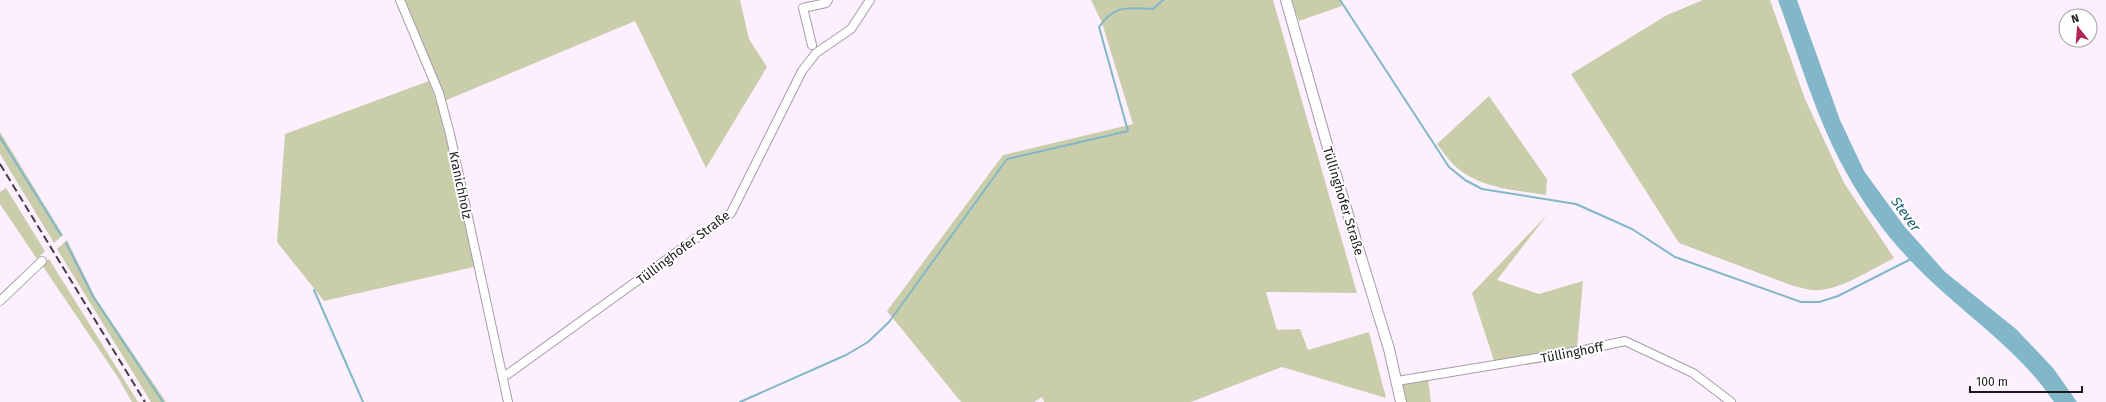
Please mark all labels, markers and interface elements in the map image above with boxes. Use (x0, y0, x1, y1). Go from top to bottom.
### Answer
north arrow (2058, 8, 2098, 48)
text: N (2070, 12, 2081, 26)
street label: Tüllinghofer Straße (1320, 145, 1367, 257)
street label: Kranichholz (446, 150, 475, 221)
water label: Stever (1887, 193, 1924, 235)
street label: Tüllinghofer Straße (634, 208, 733, 287)
street label: Tüllinghoff (1540, 339, 1606, 366)
scale bar (1970, 368, 2082, 394)
text: 100 m (1976, 375, 2008, 389)

